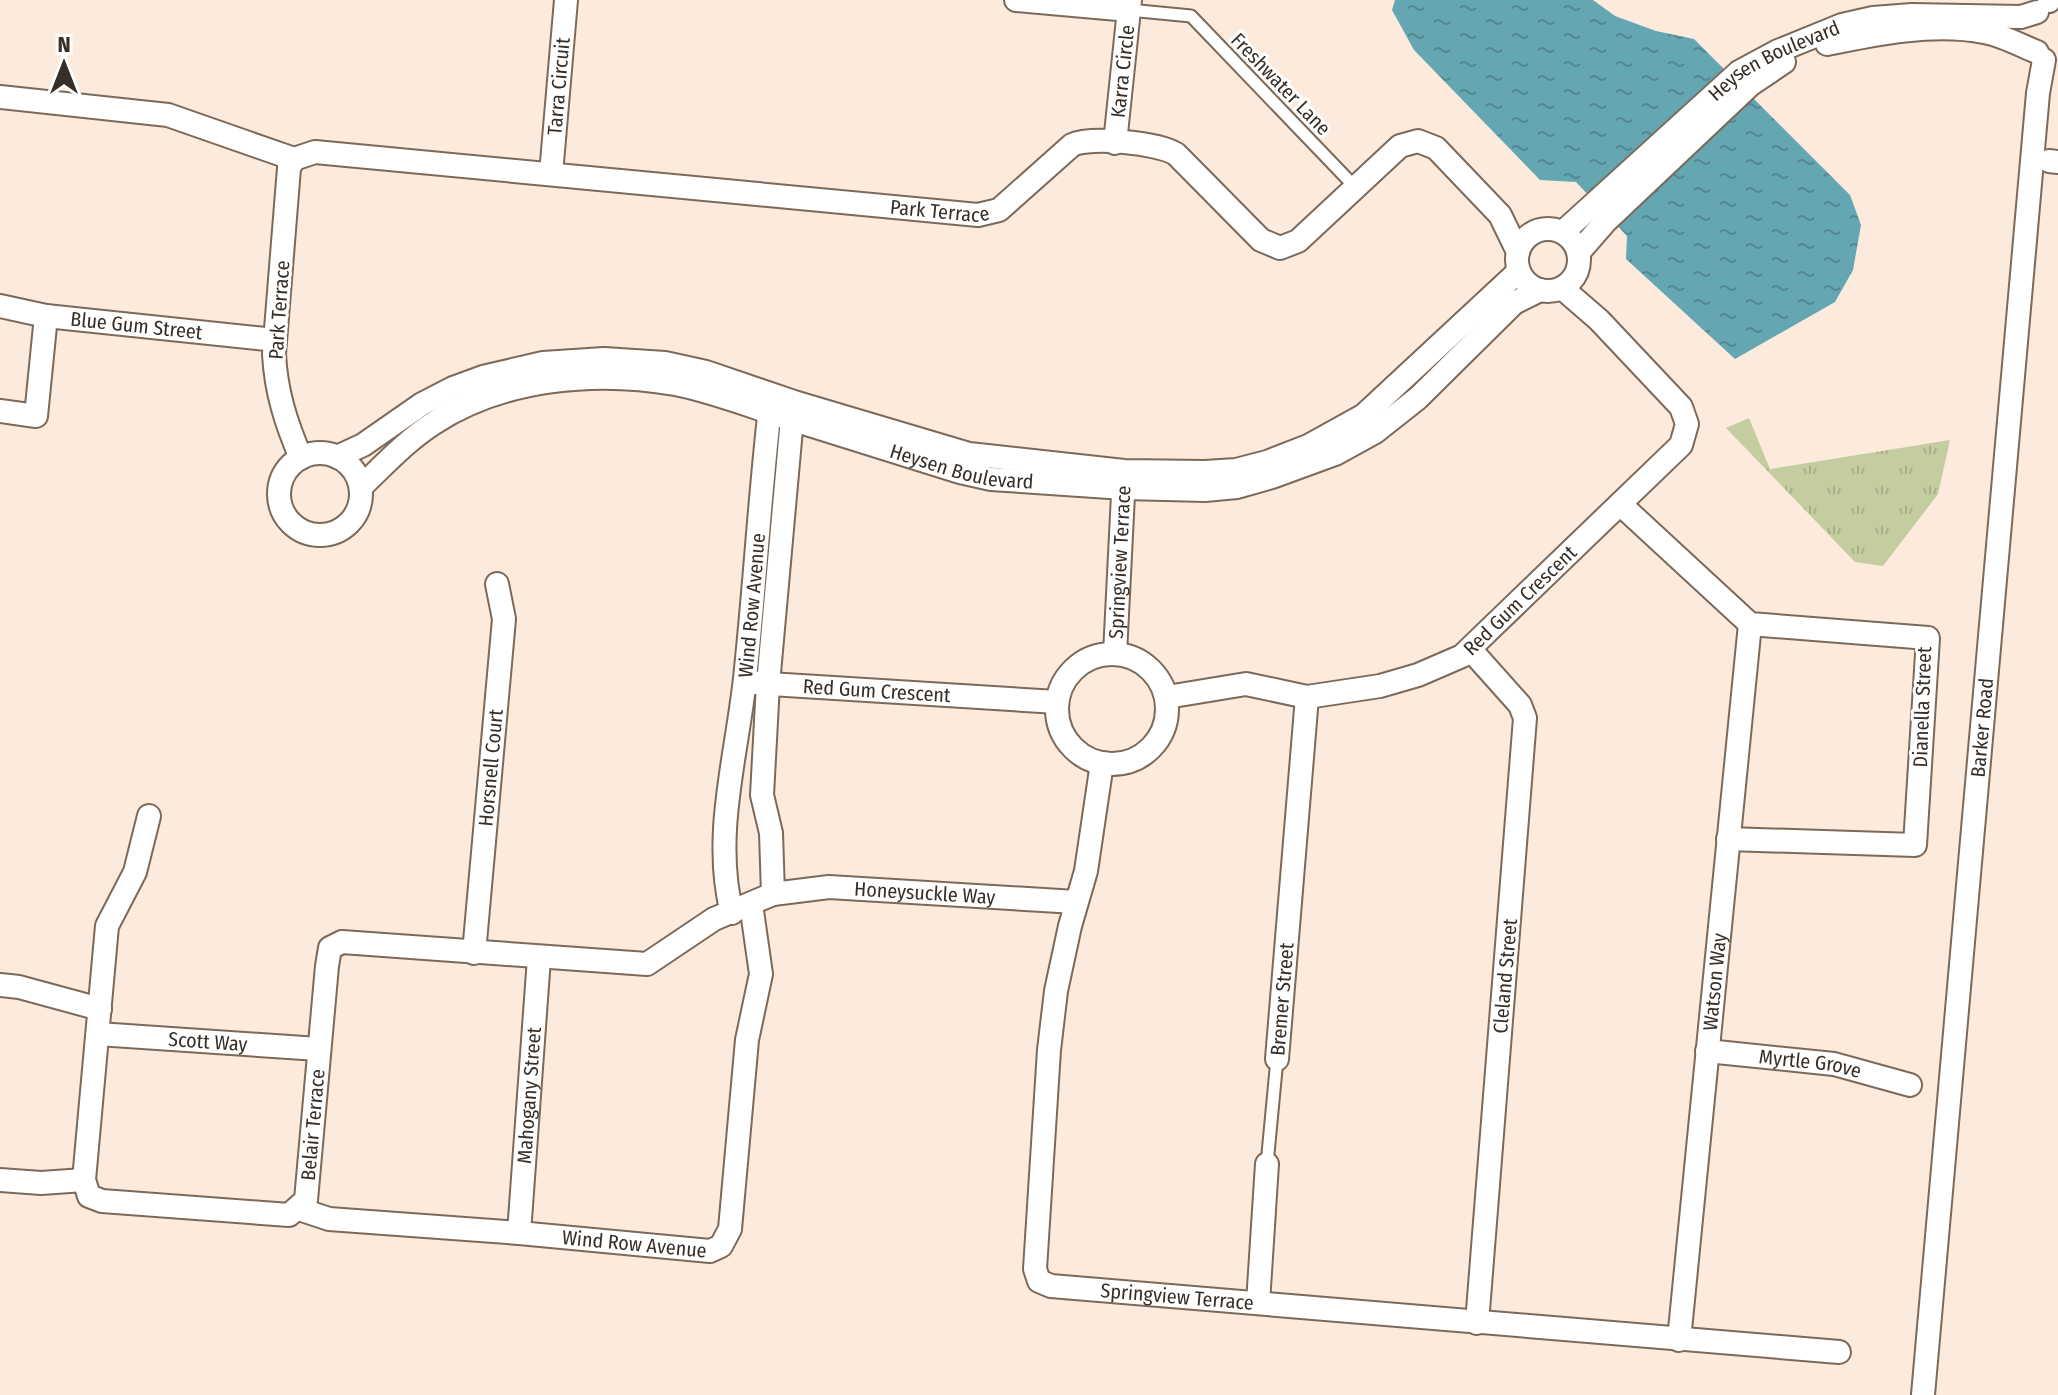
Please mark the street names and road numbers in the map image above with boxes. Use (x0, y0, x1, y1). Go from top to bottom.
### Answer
street label: Heysen Boulevard (1703, 15, 1843, 106)
street label: Karra Circle (1106, 24, 1139, 119)
street label: Freshwater Lane (1226, 28, 1336, 140)
street label: Tarra Circuit (542, 36, 575, 136)
street label: Park Terrace (889, 195, 992, 227)
street label: Park Terrace (264, 260, 294, 360)
street label: Blue Gum Street (69, 307, 204, 344)
street label: Heysen Boulevard (887, 439, 1034, 494)
street label: Springview Terrace (1104, 485, 1135, 639)
street label: Wind Row Avenue (733, 532, 770, 679)
street label: Red Gum Crescent (1458, 540, 1582, 660)
street label: Dianella Street (1908, 646, 1936, 768)
street label: Red Gum Crescent (802, 674, 952, 707)
street label: Barker Road (1966, 677, 1998, 778)
street label: Horsnell Court (473, 708, 508, 828)
street label: Honeysuckle Way (853, 877, 996, 909)
street label: Cleland Street (1488, 917, 1522, 1034)
street label: Watson Way (1698, 932, 1731, 1032)
street label: Bremer Street (1265, 941, 1299, 1057)
street label: Mahogany Street (512, 1026, 546, 1165)
street label: Scott Way (167, 1027, 248, 1056)
street label: Myrtle Grove (1758, 1044, 1864, 1083)
street label: Belair Terrace (296, 1068, 330, 1182)
street label: Wind Row Avenue (561, 1225, 708, 1263)
street label: Springview Terrace (1100, 1278, 1255, 1315)

